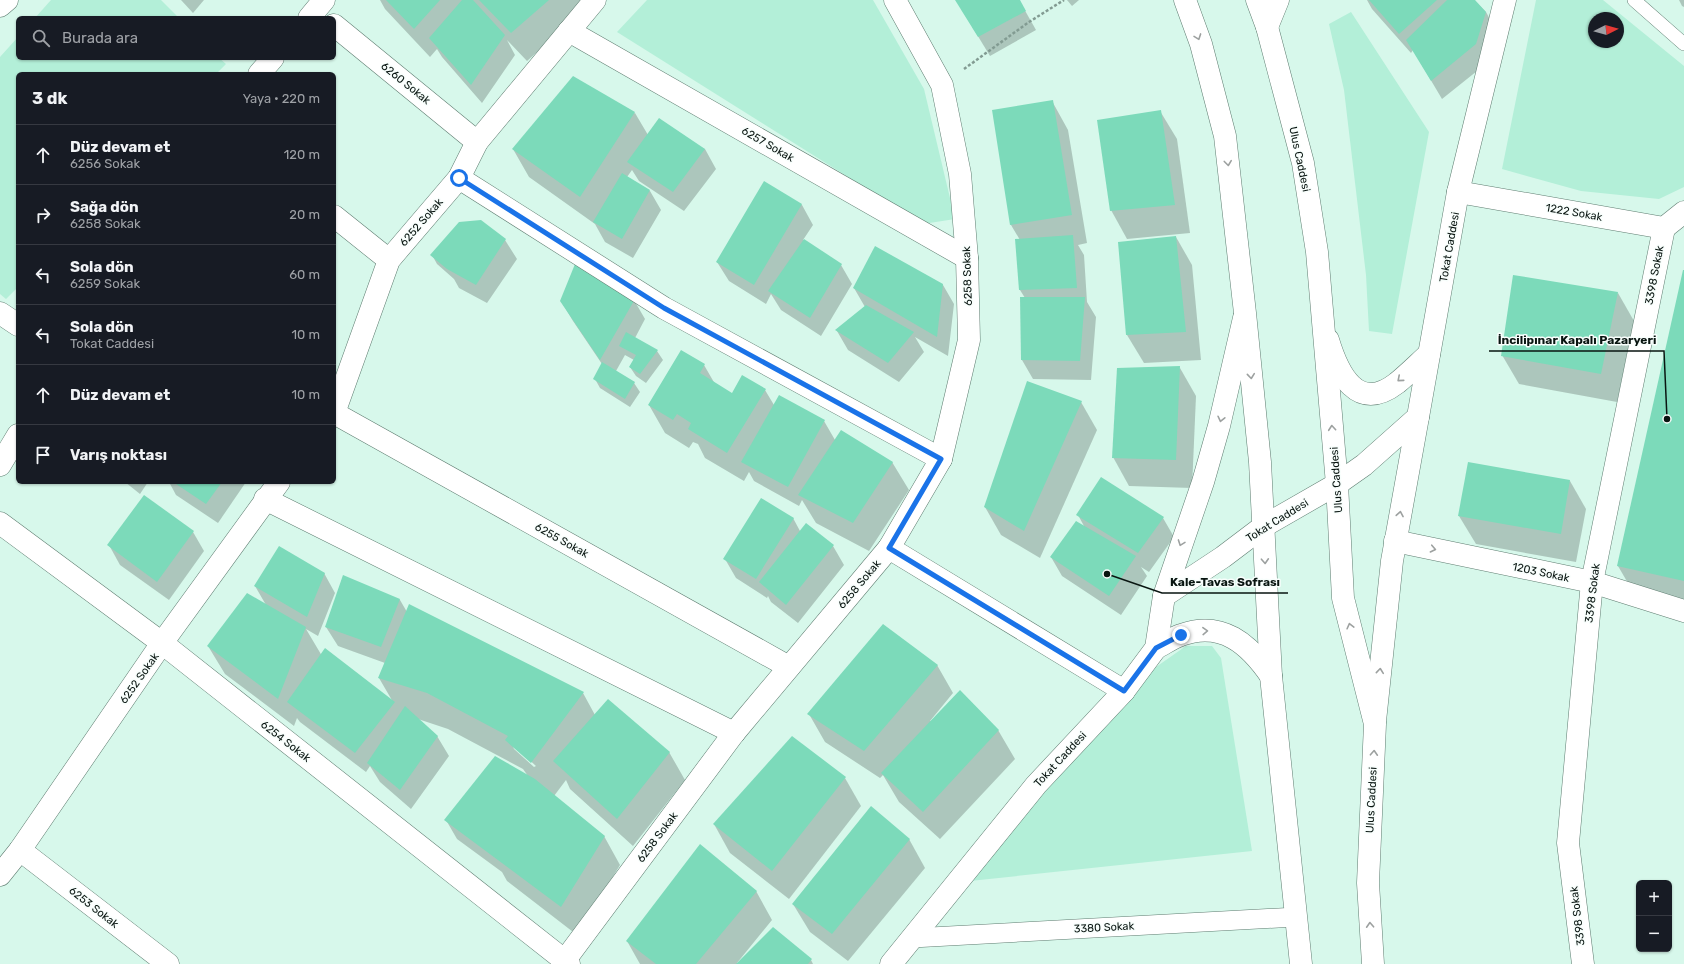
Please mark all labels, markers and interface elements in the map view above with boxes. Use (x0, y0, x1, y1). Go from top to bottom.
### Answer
north arrow (1588, 12, 1624, 48)
search box (16, 16, 336, 60)
icon: search (30, 27, 52, 49)
text: Burada ara (62, 29, 138, 47)
one-way arrow (1194, 33, 1202, 40)
street label: 6260 Sokak (378, 59, 433, 107)
text: 3 dk (32, 88, 68, 108)
text: Yaya · 220 m (243, 91, 320, 106)
street label: 6257 Sokak (739, 124, 797, 165)
street label: Ulus Caddesi (1286, 125, 1313, 193)
text: Düz devam et (70, 138, 170, 156)
icon: ahead (32, 144, 54, 166)
text: 120 m (284, 147, 320, 162)
text: 6256 Sokak (70, 156, 140, 171)
one-way arrow (1223, 160, 1232, 166)
route start (450, 169, 468, 187)
street label: 6252 Sokak (397, 195, 446, 249)
text: Sağa dön (70, 198, 139, 216)
street label: 1222 Sokak (1545, 201, 1604, 224)
icon: right (32, 204, 54, 226)
text: 20 m (289, 207, 320, 222)
street label: Tokat Caddesi (1437, 211, 1462, 283)
text: 6258 Sokak (70, 216, 141, 231)
street label: 3398 Sokak (1642, 244, 1667, 306)
street label: 6258 Sokak (960, 246, 975, 306)
text: Sola dön (70, 258, 134, 276)
icon: left (32, 264, 54, 286)
text: 60 m (289, 267, 320, 282)
text: 6259 Sokak (70, 276, 140, 291)
text: Sola dön (70, 318, 134, 336)
icon: left (32, 324, 54, 346)
text: 10 m (291, 327, 320, 342)
callout: İncilipınar Kapalı Pazaryeri (1489, 327, 1664, 351)
text: İncilipınar Kapalı Pazaryeri (1498, 333, 1656, 347)
text: Tokat Caddesi (70, 336, 154, 351)
one-way arrow (1247, 373, 1256, 379)
one-way arrow (1397, 375, 1405, 382)
icon: ahead (32, 384, 54, 406)
text: Düz devam et (70, 386, 170, 404)
text: 10 m (291, 387, 320, 402)
one-way arrow (1217, 416, 1225, 422)
one-way arrow (1328, 425, 1337, 431)
icon: arrive (32, 444, 54, 466)
text: Varış noktası (70, 446, 167, 464)
street label: Ulus Caddesi (1328, 446, 1345, 513)
street label: Tokat Caddesi (1244, 496, 1311, 545)
one-way arrow (1395, 511, 1404, 517)
street label: 6255 Sokak (533, 520, 591, 561)
one-way arrow (1178, 539, 1186, 546)
one-way arrow (1430, 544, 1437, 553)
street label: 6258 Sokak (835, 557, 884, 611)
one-way arrow (1261, 558, 1270, 564)
street label: 1203 Sokak (1511, 560, 1571, 585)
street label: 3398 Sokak (1582, 562, 1603, 624)
callout: Kale-Tavas Sofrası (1162, 569, 1288, 593)
text: Kale-Tavas Sofrası (1170, 575, 1280, 589)
one-way arrow (1346, 623, 1355, 630)
route end (1172, 626, 1190, 644)
one-way arrow (1202, 626, 1208, 635)
street label: 6252 Sokak (117, 650, 162, 706)
one-way arrow (1375, 668, 1384, 674)
street label: 6254 Sokak (258, 718, 313, 765)
street label: Tokat Caddesi (1031, 729, 1089, 790)
one-way arrow (1369, 750, 1378, 756)
street label: Ulus Caddesi (1363, 767, 1380, 833)
street label: 6258 Sokak (634, 809, 681, 865)
map controls (1636, 880, 1672, 952)
button: + (1636, 880, 1672, 916)
street label: 6253 Sokak (66, 884, 121, 931)
street label: 3398 Sokak (1567, 885, 1588, 946)
button: − (1636, 916, 1672, 952)
street label: 3380 Sokak (1074, 919, 1135, 936)
one-way arrow (1366, 922, 1375, 928)

